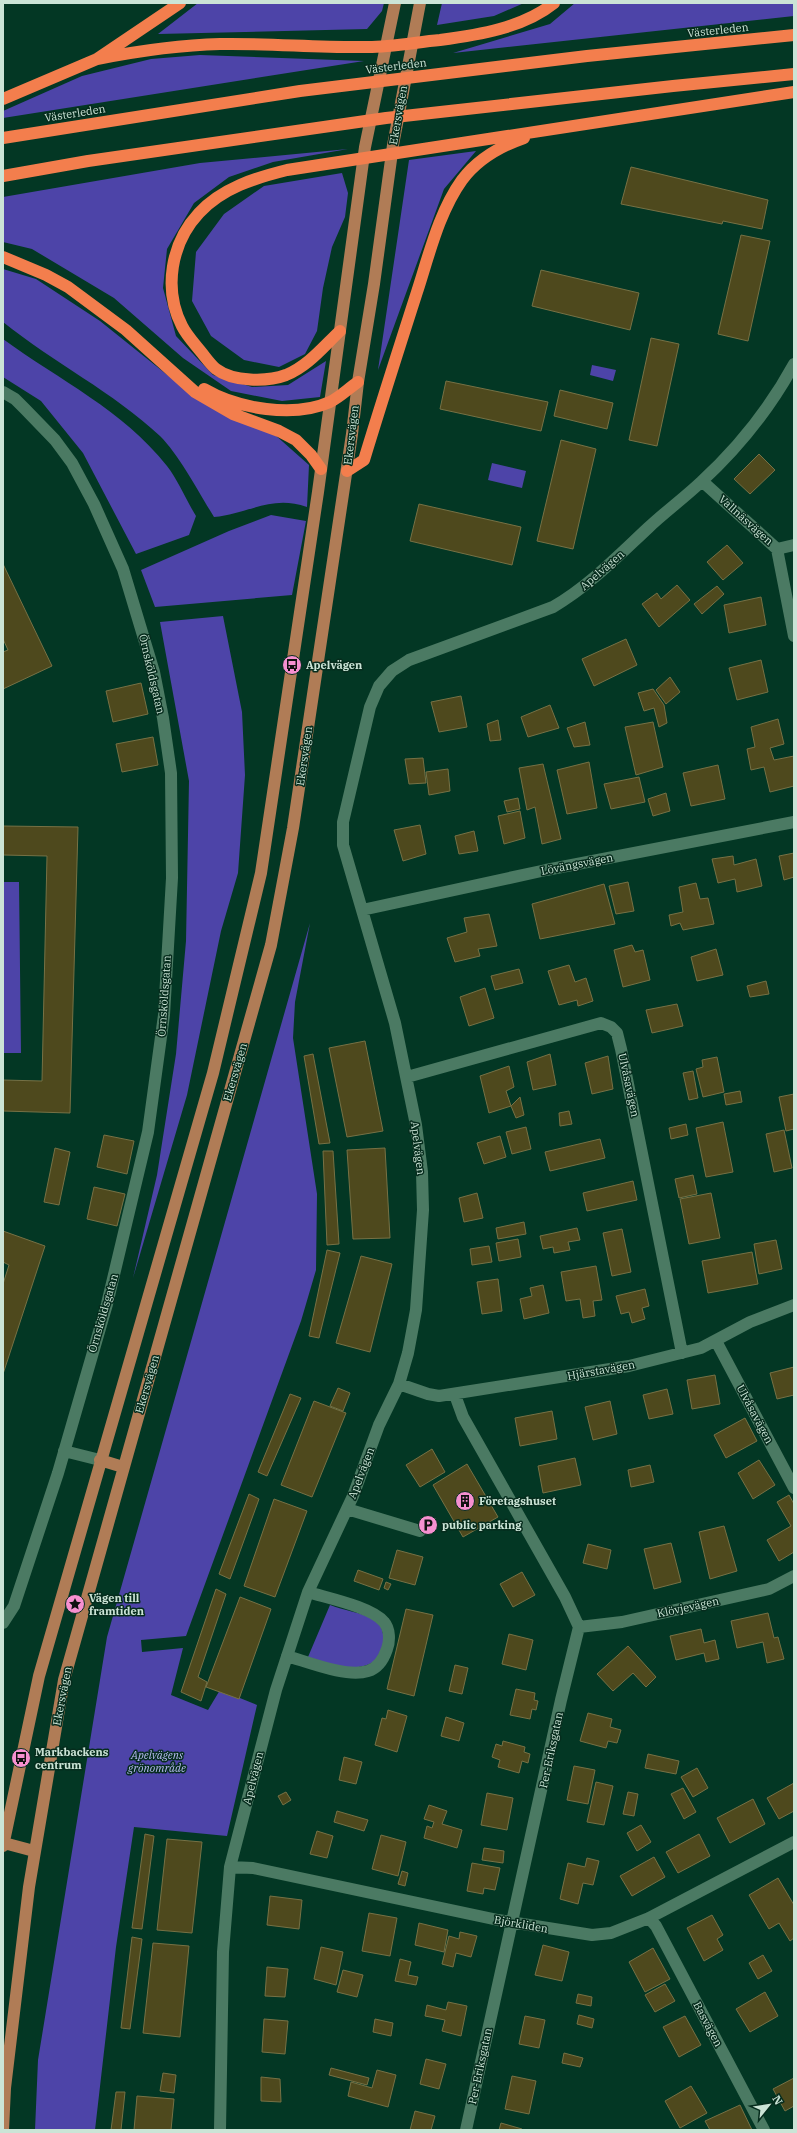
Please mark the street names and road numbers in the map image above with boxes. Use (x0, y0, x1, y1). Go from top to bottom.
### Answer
street label: Västerleden (687, 20, 749, 40)
street label: Västerleden (365, 55, 427, 77)
street label: Ekersvägen (386, 84, 410, 146)
street label: Västerleden (44, 101, 106, 125)
street label: Ekersvägen (340, 404, 362, 466)
street label: Vallnäsvägen (716, 492, 776, 548)
street label: Apelvägen (577, 547, 627, 593)
street label: Örnsköldsgatan (136, 633, 168, 715)
street label: Ekersvägen (293, 725, 315, 787)
street label: Lövängsvägen (540, 850, 614, 878)
street label: Örnsköldsgatan (154, 955, 174, 1037)
street label: Ekersvägen (220, 1041, 250, 1103)
street label: Ulvåsavägen (615, 1052, 643, 1118)
street label: Apelvägen (408, 1120, 428, 1176)
street label: Örnsköldsgatan (85, 1272, 121, 1354)
street label: Ekersvägen (132, 1353, 162, 1415)
street label: Hjärstavägen (566, 1357, 636, 1383)
street label: Ulvåsavägen (734, 1382, 776, 1446)
street label: Apelvägen (345, 1445, 377, 1501)
street label: Klövjevägen (656, 1594, 720, 1620)
street label: Ekersvägen (49, 1665, 75, 1727)
street label: Per-Eriksgatan (536, 1711, 566, 1789)
street label: Apelvägen (240, 1750, 266, 1806)
street label: Björkliden (493, 1912, 549, 1936)
street label: Basvägen (690, 1999, 726, 2049)
street label: Per-Eriksgatan (465, 2027, 495, 2105)

